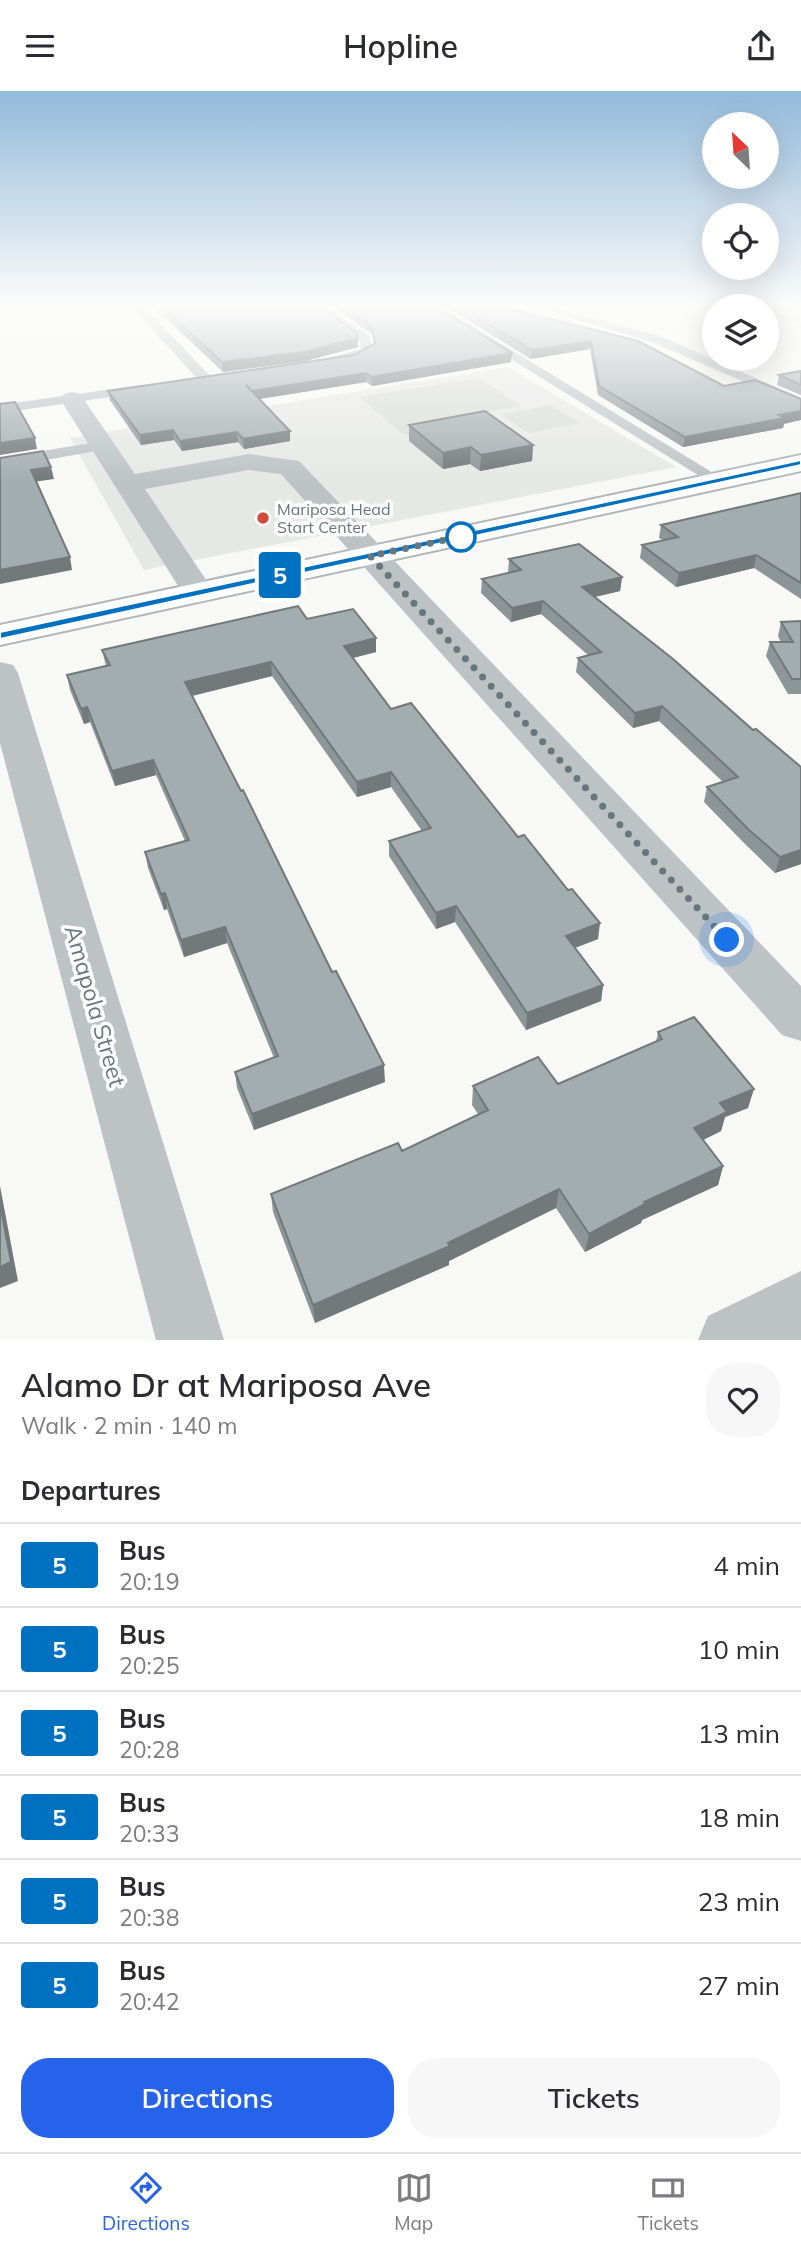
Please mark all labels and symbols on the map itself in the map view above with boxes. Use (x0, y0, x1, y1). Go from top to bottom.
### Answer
north arrow (702, 112, 779, 189)
place label: Mariposa Head Start Center (277, 499, 391, 537)
marker: Mariposa Head Start Center (255, 510, 271, 526)
unlabelled marker (446, 522, 476, 552)
line badge: 5 (257, 552, 303, 598)
street label: Amapola Street (59, 922, 132, 1090)
your location (709, 922, 744, 957)

